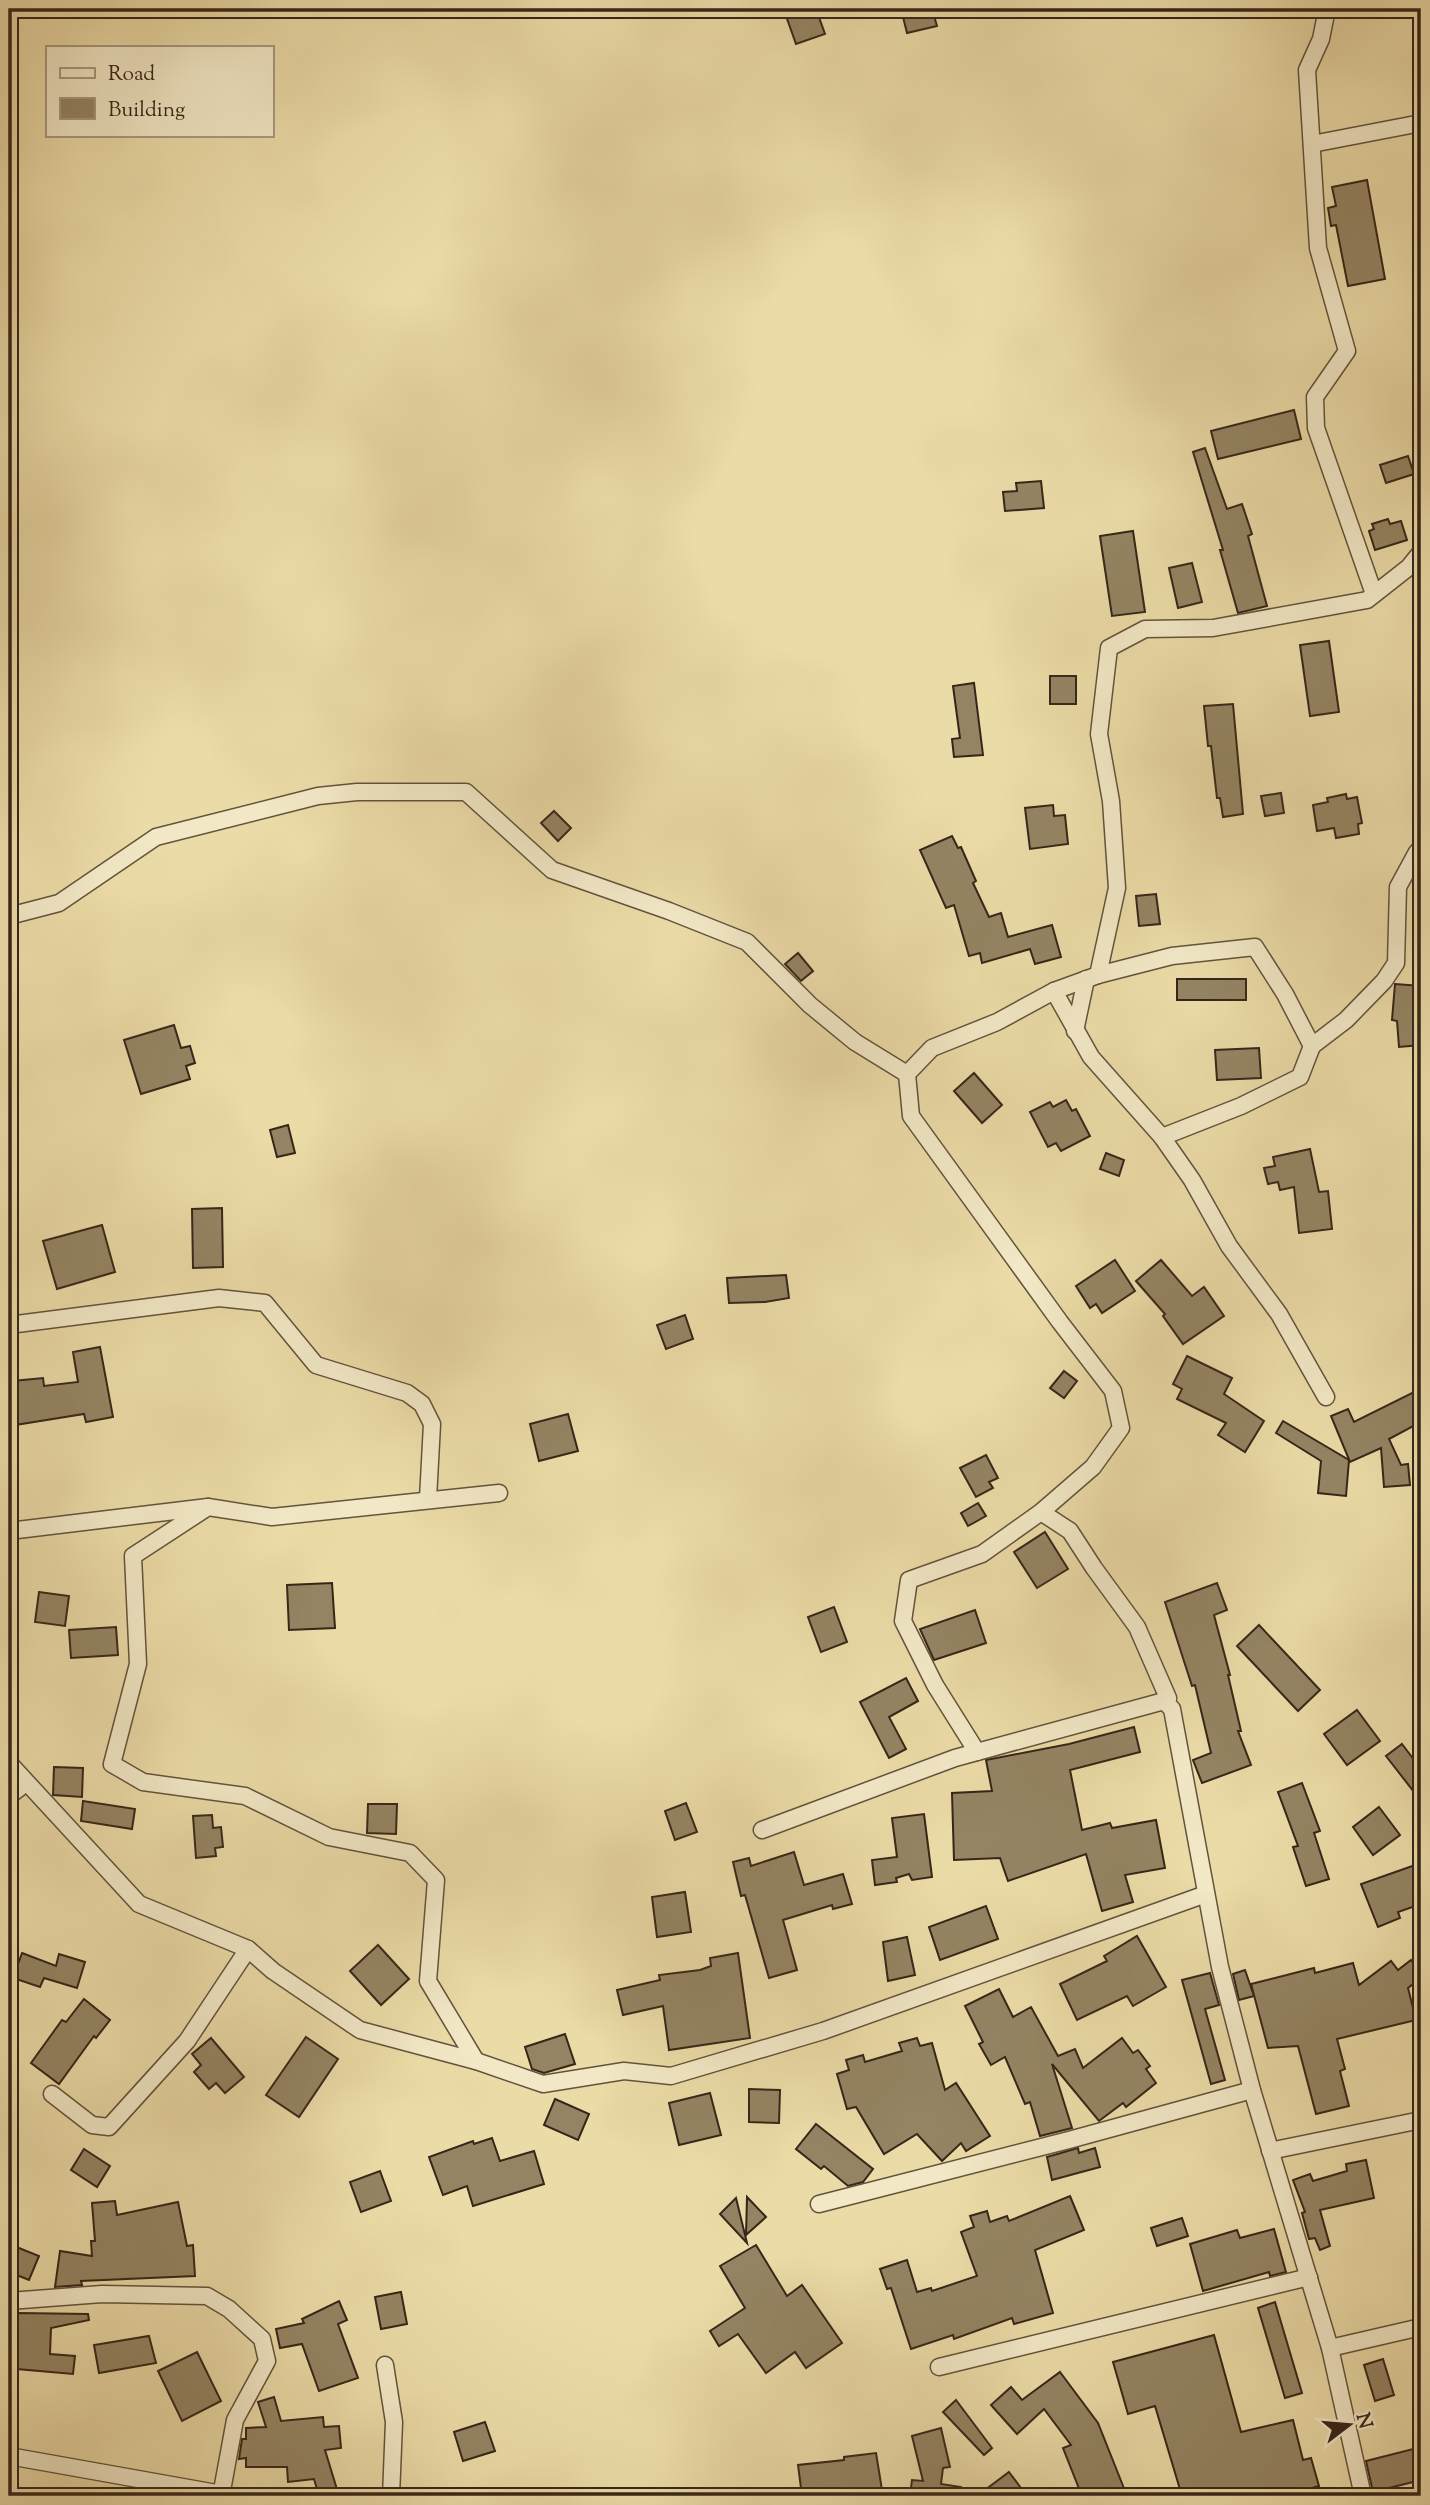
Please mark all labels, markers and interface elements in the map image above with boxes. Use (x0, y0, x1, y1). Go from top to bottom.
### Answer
legend (46, 46, 273, 136)
text: Road (108, 60, 155, 90)
text: Building (108, 96, 185, 126)
north arrow (1314, 2390, 1384, 2460)
text: N (1348, 2410, 1378, 2432)

